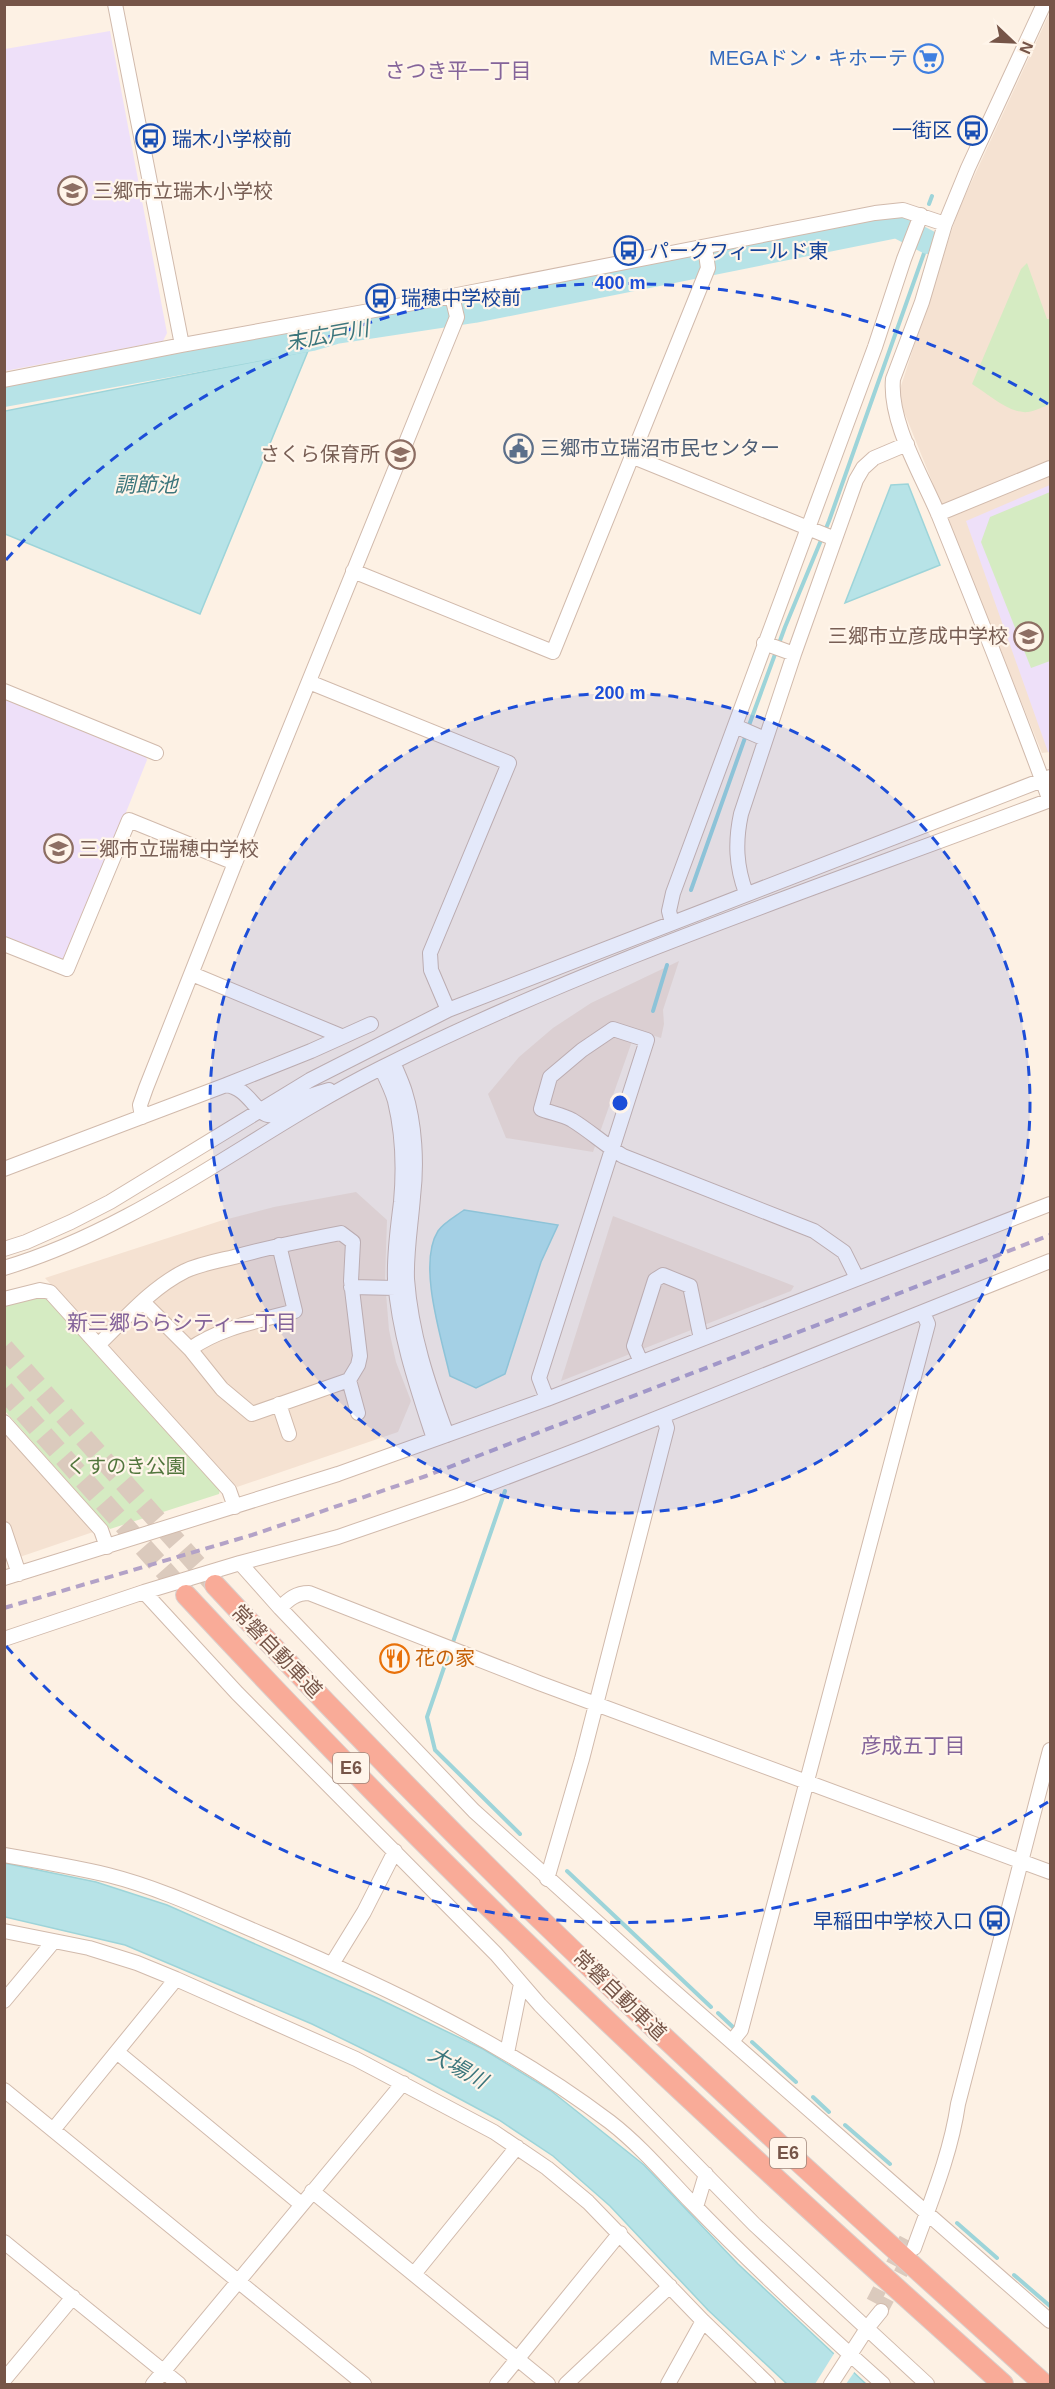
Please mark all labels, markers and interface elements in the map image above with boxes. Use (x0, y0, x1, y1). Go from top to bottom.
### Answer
north arrow (983, 12, 1043, 72)
text: N (1016, 39, 1036, 56)
supermarket icon: MEGAドン・キホーテ (913, 42, 945, 74)
place label: MEGAドン・キホーテ (709, 47, 908, 69)
district label: さつき平一丁目 (385, 59, 532, 82)
bus stop icon: 一街区 (957, 114, 989, 146)
place label: 一街区 (892, 119, 952, 141)
bus stop icon: 瑞木小学校前 (135, 123, 167, 155)
place label: 瑞木小学校前 (172, 128, 292, 150)
school or university icon: 三郷市立瑞木小学校 (56, 175, 88, 207)
place label: 三郷市立瑞木小学校 (93, 180, 273, 202)
bus stop icon: パークフィールド東 (612, 235, 644, 267)
place label: パークフィールド東 (649, 240, 829, 262)
text: 400 m (594, 273, 646, 293)
bus stop icon: 瑞穂中学校前 (364, 282, 396, 314)
place label: 瑞穂中学校前 (401, 287, 521, 309)
water label: 末広戸川 (284, 316, 372, 354)
public building icon: 三郷市立瑞沼市民センター (503, 432, 535, 464)
place label: 三郷市立瑞沼市民センター (540, 437, 780, 459)
school or university icon: さくら保育所 (385, 438, 417, 470)
place label: さくら保育所 (260, 443, 380, 465)
water label: 調節池 (115, 473, 179, 496)
school or university icon: 三郷市立彦成中学校 (1013, 620, 1045, 652)
place label: 三郷市立彦成中学校 (828, 625, 1008, 647)
text: 200 m (594, 683, 646, 703)
school or university icon: 三郷市立瑞穂中学校 (42, 833, 74, 865)
place label: 三郷市立瑞穂中学校 (79, 838, 259, 860)
centre of rings (610, 1093, 630, 1113)
district label: 新三郷ららシティ一丁目 (67, 1311, 297, 1334)
park label: くすのき公園 (66, 1455, 186, 1477)
street label: 常磐自動車道 (227, 1600, 327, 1702)
restaurant icon: 花の家 (378, 1642, 410, 1674)
place label: 花の家 (415, 1647, 475, 1669)
district label: 彦成五丁目 (861, 1734, 966, 1757)
road number: E6 (333, 1753, 369, 1783)
bus stop icon: 早稲田中学校入口 (978, 1905, 1010, 1937)
place label: 早稲田中学校入口 (813, 1910, 973, 1932)
street label: 常磐自動車道 (569, 1945, 671, 2045)
water label: 大場川 (425, 2042, 493, 2093)
road number: E6 (770, 2138, 806, 2168)

